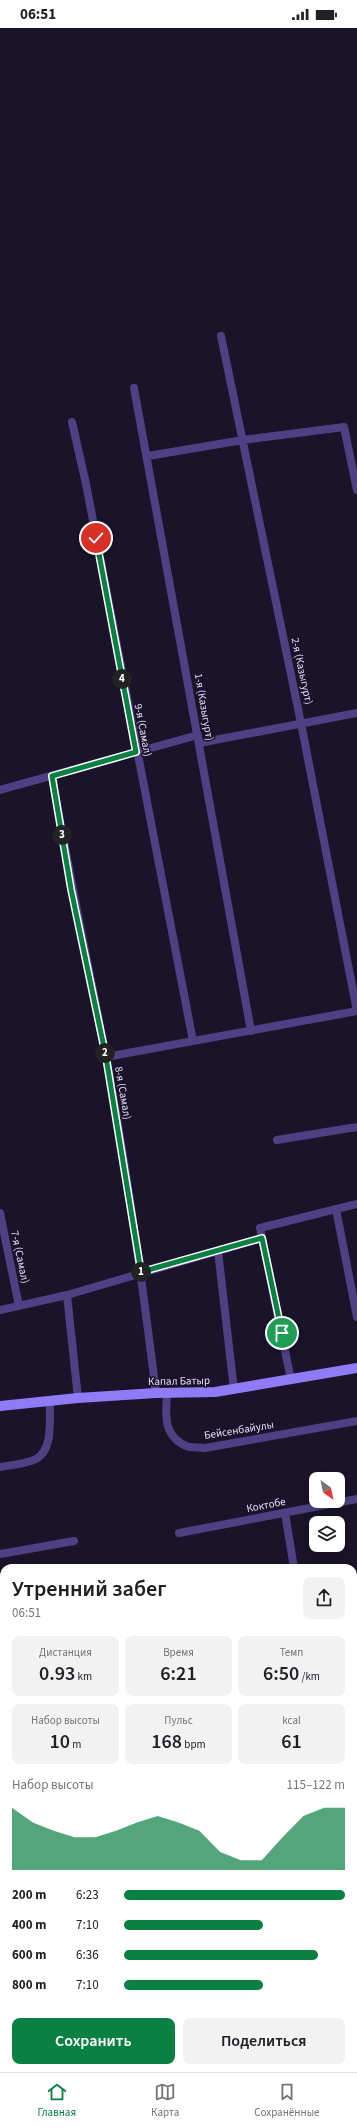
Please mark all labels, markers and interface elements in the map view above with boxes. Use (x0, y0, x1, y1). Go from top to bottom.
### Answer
text: 06:51 (20, 4, 56, 25)
pin (79, 521, 113, 555)
icon: check (85, 527, 107, 549)
street label: 2-я (Казыгурт) (288, 636, 316, 706)
pin: 4 (112, 669, 132, 689)
text: 4 (119, 671, 125, 686)
street label: 1-я (Казыгурт) (191, 672, 217, 742)
street label: 9-я (Самал) (131, 702, 155, 758)
pin: 3 (52, 825, 72, 845)
text: 3 (59, 827, 65, 842)
pin: 2 (95, 1043, 115, 1063)
text: 2 (102, 1045, 108, 1060)
street label: 8-я (Самал) (111, 1065, 135, 1121)
street label: 7-я (Самал) (7, 1229, 33, 1285)
pin: 1 (131, 1262, 151, 1282)
text: 1 (138, 1264, 144, 1279)
pin (265, 1316, 299, 1350)
icon: arrive (271, 1322, 293, 1344)
street label: Капал Батыр (148, 1373, 210, 1389)
street label: Бейсенбайулы (203, 1417, 275, 1443)
north arrow (309, 1472, 345, 1508)
map controls (309, 1472, 345, 1552)
street label: Коктобе (245, 1494, 288, 1516)
button: layers (309, 1516, 345, 1552)
text: Утренний забег (12, 1573, 167, 1605)
button: share (303, 1577, 345, 1619)
text: 06:51 (12, 1604, 41, 1622)
text: Дистанция (39, 1645, 92, 1660)
text: Время (163, 1645, 194, 1660)
text: Темп (280, 1645, 303, 1660)
text: 0.93 (39, 1660, 75, 1688)
text: 6:21 (160, 1660, 197, 1688)
text: 6:50 (263, 1660, 299, 1688)
text: km (75, 1669, 92, 1684)
text: /km (299, 1669, 320, 1684)
text: Набор высоты (31, 1713, 100, 1728)
text: Пульс (164, 1713, 193, 1728)
text: kcal (282, 1713, 301, 1728)
text: 10 (50, 1728, 70, 1756)
text: 168 (151, 1728, 182, 1756)
text: 61 (281, 1728, 302, 1756)
text: m (70, 1737, 81, 1752)
text: bpm (182, 1737, 206, 1752)
text: Набор высоты (12, 1776, 94, 1794)
text: 115–122 m (287, 1776, 345, 1794)
text: 200 m (12, 1886, 46, 1904)
text: 6:23 (76, 1886, 99, 1904)
text: 400 m (12, 1916, 46, 1934)
text: 7:10 (76, 1916, 99, 1934)
text: 600 m (12, 1946, 46, 1964)
text: 6:36 (76, 1946, 99, 1964)
text: 800 m (12, 1976, 46, 1994)
text: 7:10 (76, 1976, 99, 1994)
button: Сохранить (12, 2018, 175, 2064)
button: Поделиться (183, 2018, 345, 2064)
tab: Главная (37, 2081, 76, 2120)
tab: Карта (151, 2081, 179, 2120)
tab: Сохранённые (254, 2081, 320, 2120)

